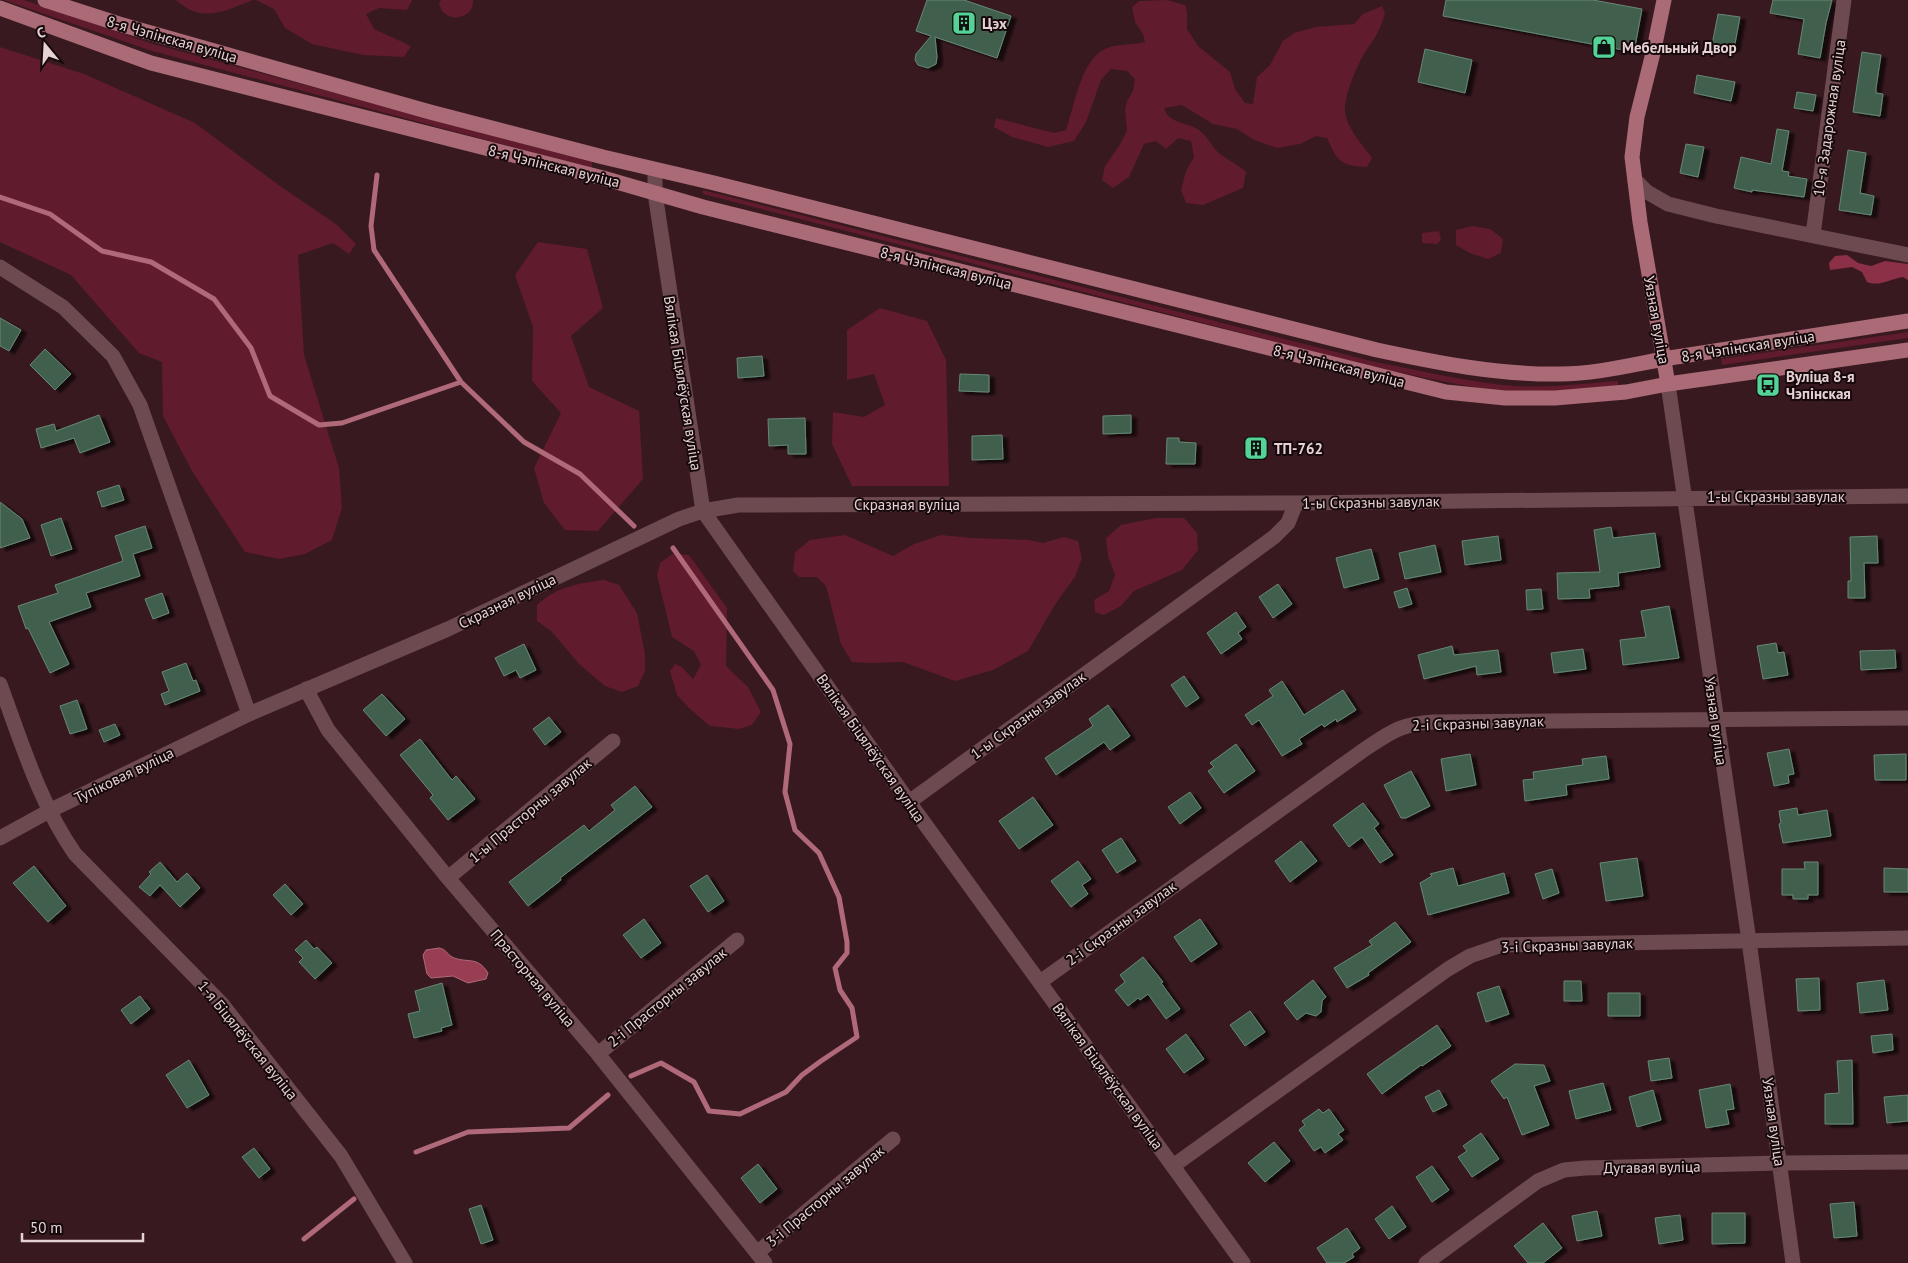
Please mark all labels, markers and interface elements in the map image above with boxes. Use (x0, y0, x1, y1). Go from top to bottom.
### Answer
building icon: Цэх (951, 10, 977, 36)
street label: 8-я Чэпінская вуліца (105, 11, 239, 67)
place label: Цэх (982, 14, 1007, 33)
north arrow (20, 20, 70, 70)
text: С (34, 23, 48, 42)
shop icon: Мебельный Двор (1591, 34, 1617, 60)
place label: Мебельный Двор (1622, 38, 1737, 57)
street label: 10-я Задарожная вуліца (1809, 38, 1849, 198)
street label: 8-я Чэпінская вуліца (486, 140, 622, 192)
street label: 8-я Чэпінская вуліца (878, 242, 1014, 294)
street label: Уязная вуліца (1640, 274, 1674, 366)
street label: Вялікая Біцялёўская вуліца (660, 294, 706, 472)
street label: 8-я Чэпінская вуліца (1680, 326, 1816, 366)
street label: 8-я Чэпінская вуліца (1271, 340, 1407, 392)
place label: Вуліца 8-я Чэпінская (1786, 367, 1855, 403)
bus stop icon: Вуліца 8-я Чэпінская (1755, 372, 1781, 398)
building icon: ТП-762 (1243, 435, 1269, 461)
place label: ТП-762 (1274, 439, 1323, 458)
street label: 1-ы Скразны завулак (1707, 487, 1846, 506)
street label: 1-ы Скразны завулак (1302, 491, 1441, 513)
street label: Скразная вуліца (854, 495, 960, 514)
street label: Скразная вуліца (455, 569, 559, 633)
street label: 1-ы Скразны завулак (967, 666, 1090, 763)
street label: Вялікая Біцялёўская вуліца (813, 670, 929, 826)
street label: Уязная вуліца (1700, 675, 1732, 767)
street label: 2-і Скразны завулак (1412, 711, 1545, 735)
street label: Тупіковая вуліца (71, 743, 177, 807)
street label: 1-ы Прасторны завулак (465, 753, 596, 867)
street label: 2-і Скразны завулак (1062, 876, 1181, 969)
street label: Прасторная вуліца (487, 925, 579, 1031)
street label: 3-і Скразны завулак (1501, 933, 1634, 957)
street label: 2-і Прасторны завулак (604, 943, 731, 1051)
street label: 1-я Біцялёўская вуліца (194, 976, 302, 1104)
street label: Вялікая Біцялёўская вуліца (1048, 999, 1168, 1153)
street label: Уязная вуліца (1758, 1076, 1790, 1168)
street label: 3-і Прасторны завулак (762, 1141, 888, 1251)
street label: Дугавая вуліца (1603, 1157, 1701, 1177)
scale bar (22, 1210, 144, 1242)
text: 50 m (30, 1218, 63, 1237)

